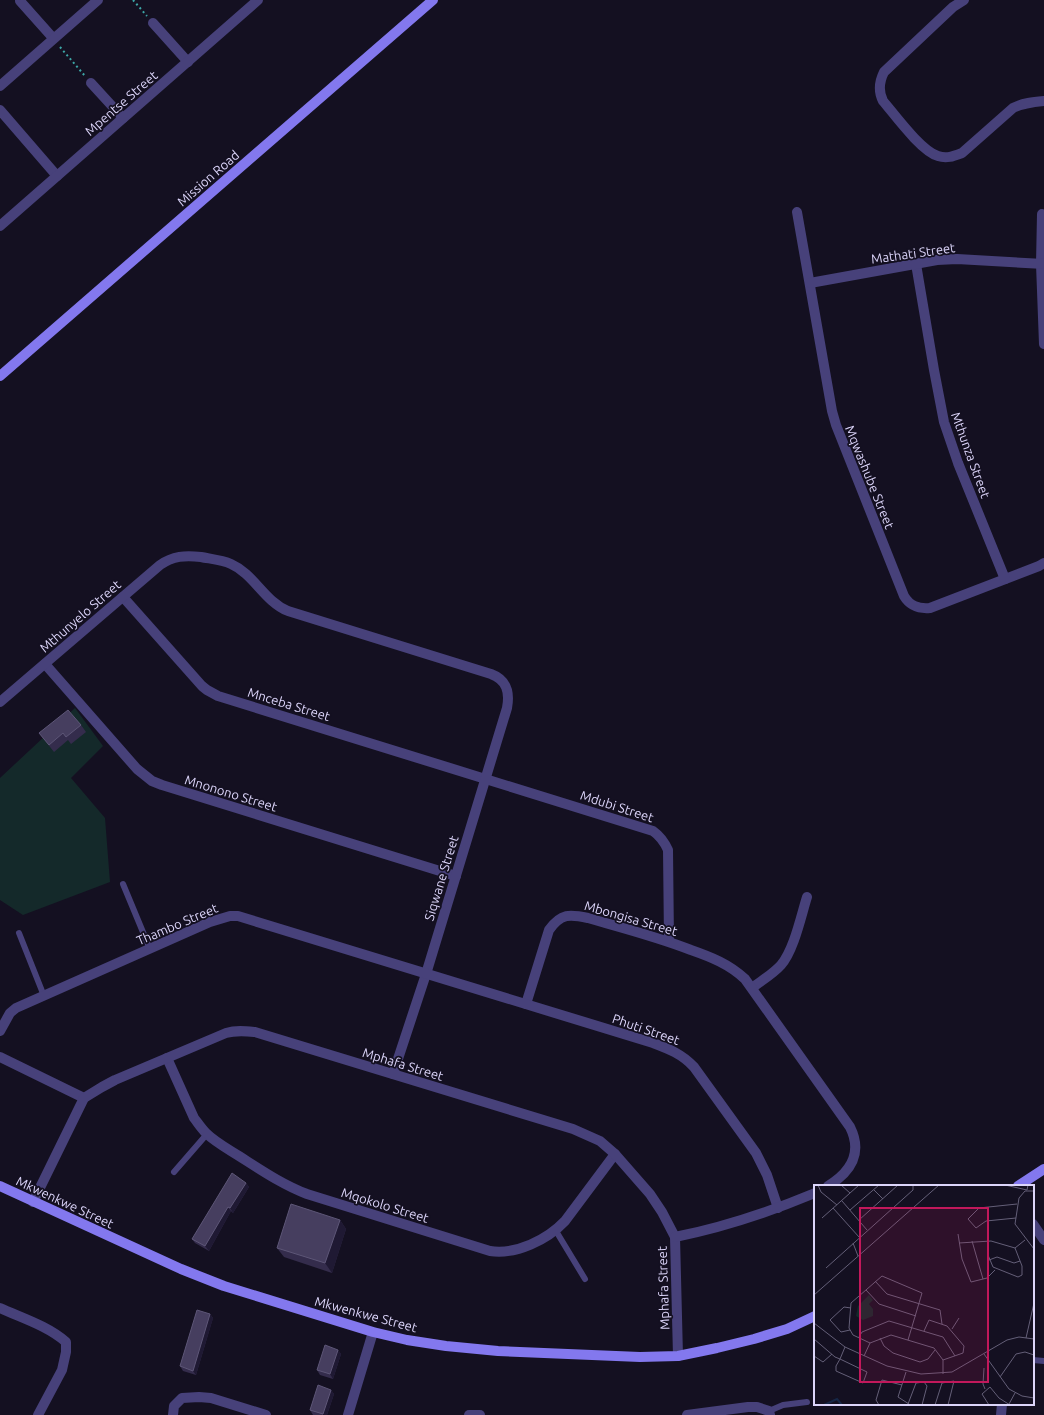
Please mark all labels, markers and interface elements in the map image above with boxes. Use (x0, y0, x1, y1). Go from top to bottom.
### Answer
street label: Mpentse Street (82, 68, 160, 138)
street label: Mission Road (174, 147, 242, 209)
street label: Mathati Street (870, 240, 956, 266)
street label: Mthunza Street (949, 410, 993, 500)
street label: Mqwashube Street (843, 423, 897, 531)
street label: Mthunyelo Street (37, 577, 123, 655)
street label: Mnceba Street (246, 685, 332, 723)
street label: Mnonono Street (183, 772, 279, 814)
street label: Mdubi Street (579, 788, 655, 824)
street label: Siqwane Street (421, 834, 461, 922)
street label: Mbongisa Street (583, 898, 679, 938)
street label: Thambo Street (134, 901, 220, 947)
street label: Phuti Street (611, 1011, 681, 1047)
street label: Mphafa Street (361, 1045, 445, 1083)
street label: Mkwenkwe Street (14, 1173, 116, 1231)
street label: Mqokolo Street (340, 1185, 430, 1225)
inset map (814, 1185, 1034, 1405)
street label: Mphafa Street (655, 1246, 671, 1330)
street label: Mkwenkwe Street (313, 1294, 419, 1334)

